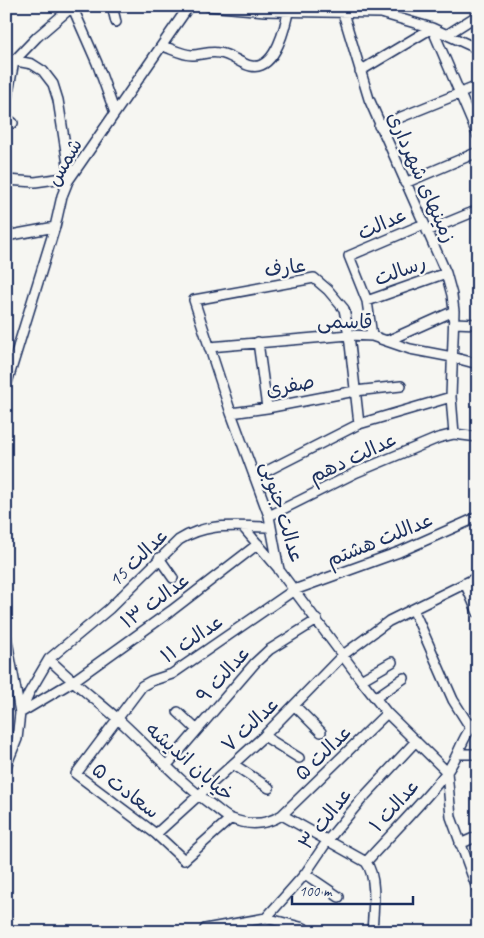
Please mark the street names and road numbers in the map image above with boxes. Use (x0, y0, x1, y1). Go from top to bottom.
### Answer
street label: زمینهای شهرداری (381, 108, 462, 247)
street label: شمس (41, 134, 88, 191)
street label: عدالت (354, 202, 411, 245)
street label: رسالت (371, 250, 430, 291)
street label: عارف (263, 253, 307, 282)
street label: قاسمی (317, 309, 373, 334)
street label: صفری (264, 369, 317, 402)
street label: عدالت دهم (305, 426, 402, 490)
street label: عدالت جنوبی (254, 458, 310, 566)
street label: عداللت هشتم (323, 507, 438, 574)
street label: عدالت 15 (103, 523, 174, 592)
street label: عدالت ۱۳ (116, 567, 195, 634)
street label: عدالت ۱۱ (156, 608, 229, 669)
street label: عدالت ۹ (191, 640, 256, 708)
street label: عدالت ۷ (216, 691, 285, 758)
street label: خیابان اندیشه (140, 716, 239, 807)
street label: عدالت ۵ (289, 719, 357, 786)
street label: سعادت ۵ (87, 757, 164, 824)
street label: عدالت ۱ (364, 773, 425, 837)
street label: عدالت ۳ (293, 782, 358, 855)

